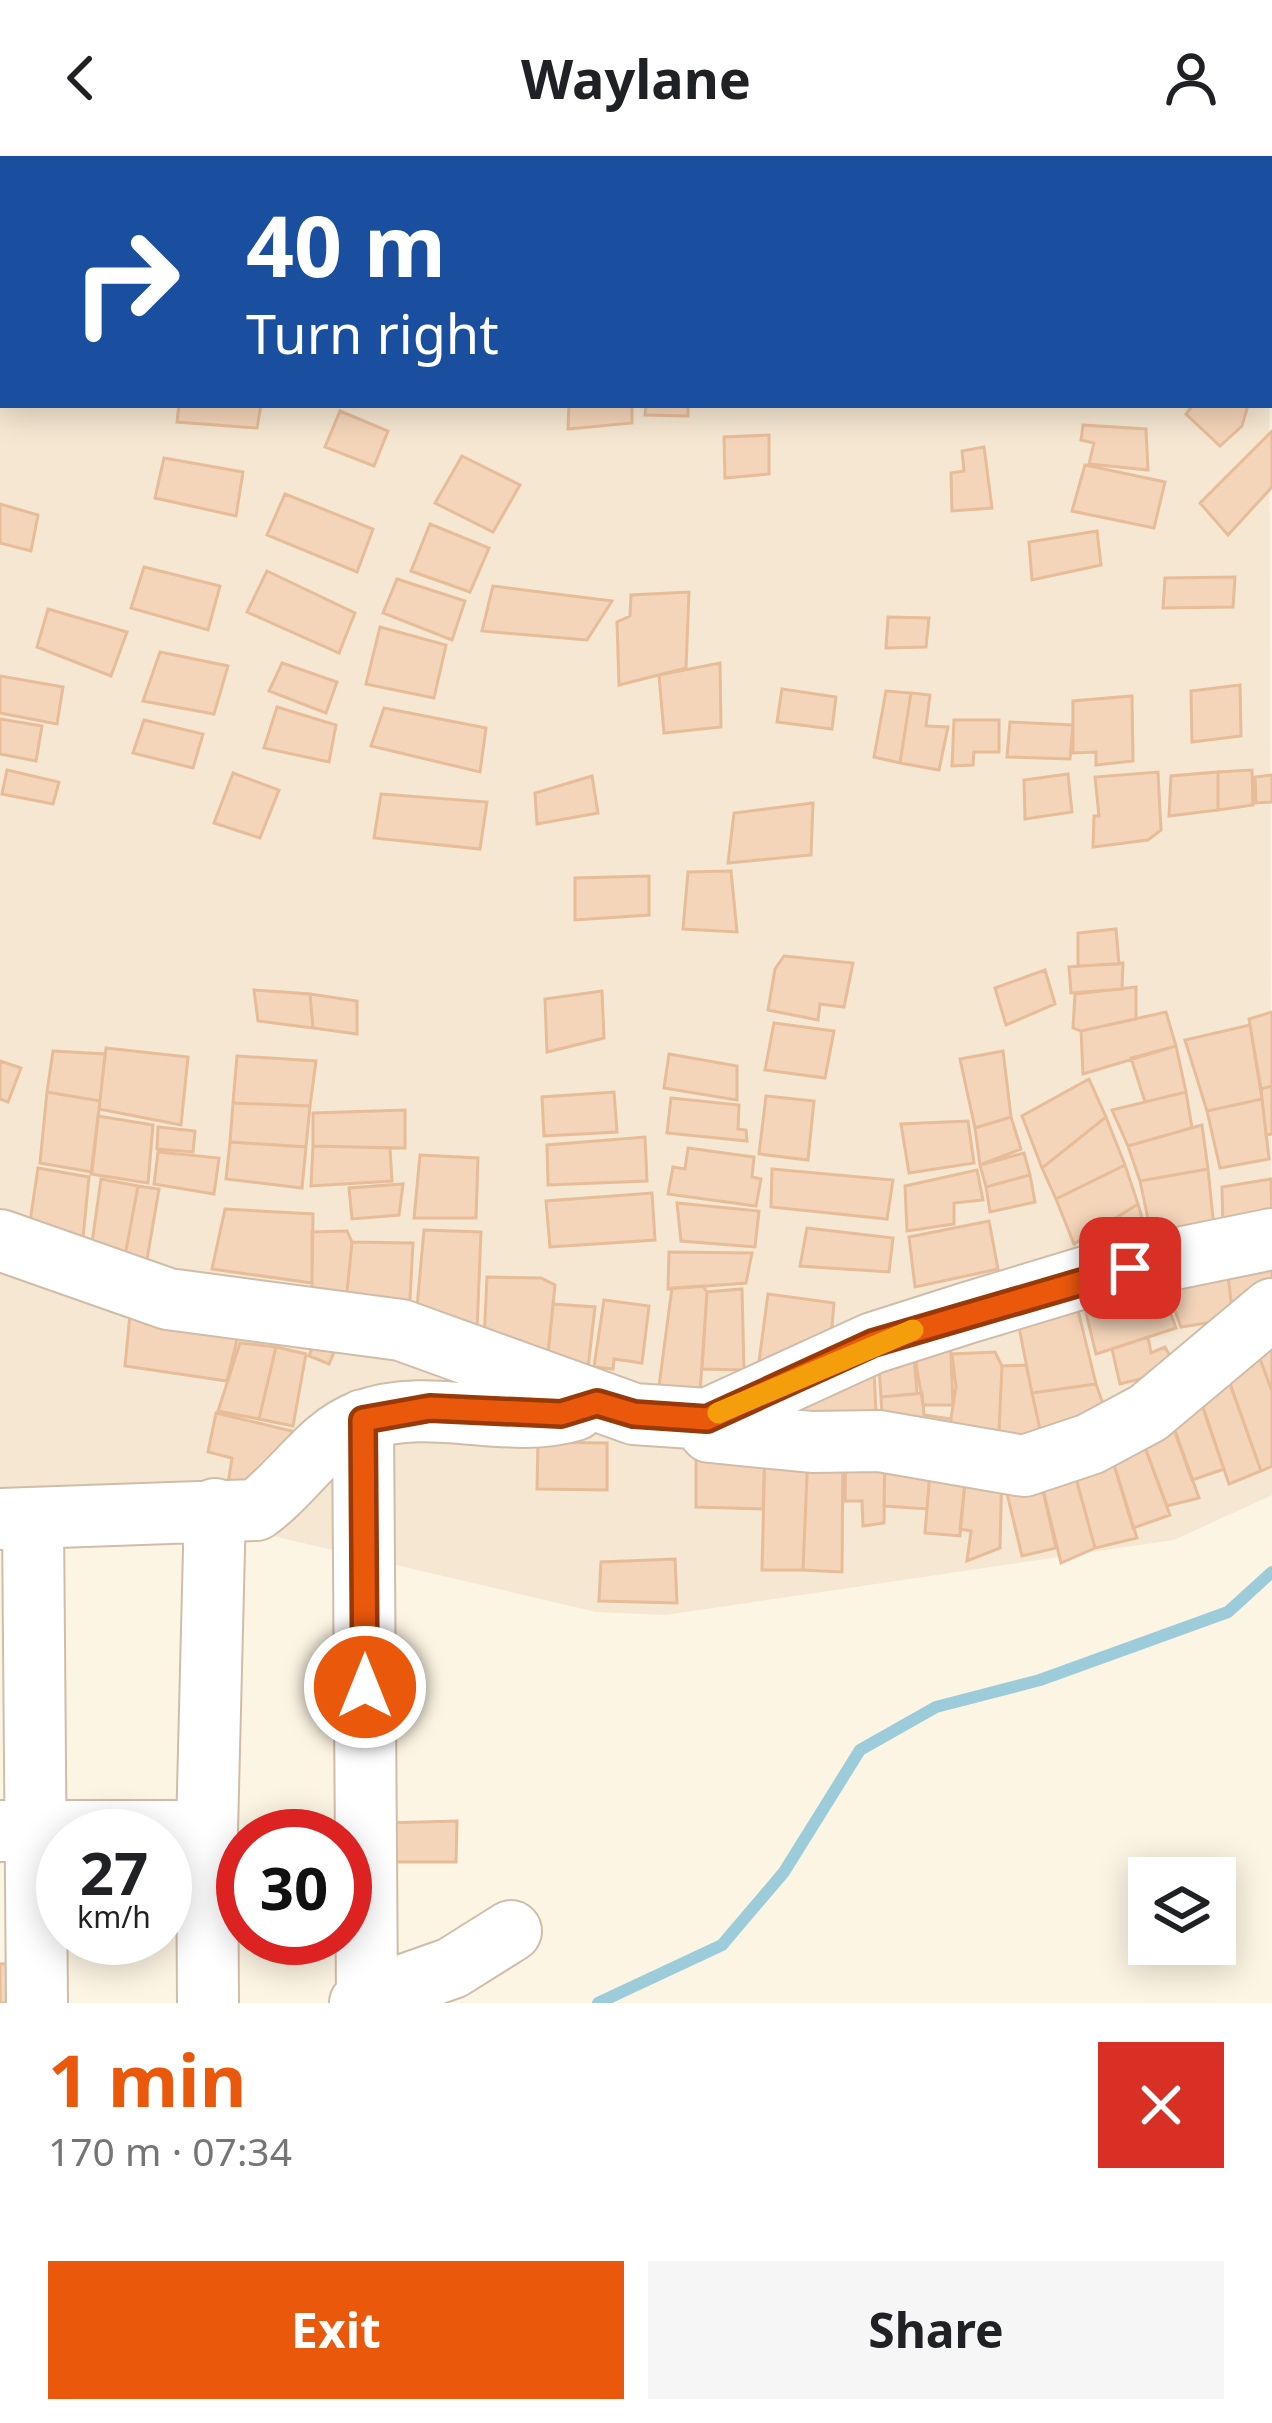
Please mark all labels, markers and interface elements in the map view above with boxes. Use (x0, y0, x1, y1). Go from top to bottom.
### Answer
text: Waylane (521, 41, 751, 115)
icon: back (48, 45, 114, 111)
icon: person (1158, 45, 1224, 111)
text: 40 m (246, 187, 446, 302)
icon: right (48, 204, 204, 360)
text: Turn right (246, 296, 499, 370)
pin (1079, 1217, 1181, 1319)
icon: arrive (1097, 1235, 1163, 1301)
position arrow (302, 1624, 428, 1750)
speed limit sign: 30 (216, 1809, 372, 1965)
text: 27 (80, 1831, 148, 1913)
map controls (1128, 1857, 1236, 1965)
button: layers (1128, 1857, 1236, 1965)
text: km/h (77, 1896, 151, 1937)
text: 1 min (48, 2030, 246, 2128)
button: close (1098, 2042, 1224, 2168)
text: 170 m · 07:34 (48, 2124, 292, 2177)
button: Exit (48, 2261, 624, 2399)
button: Share (648, 2261, 1224, 2399)

